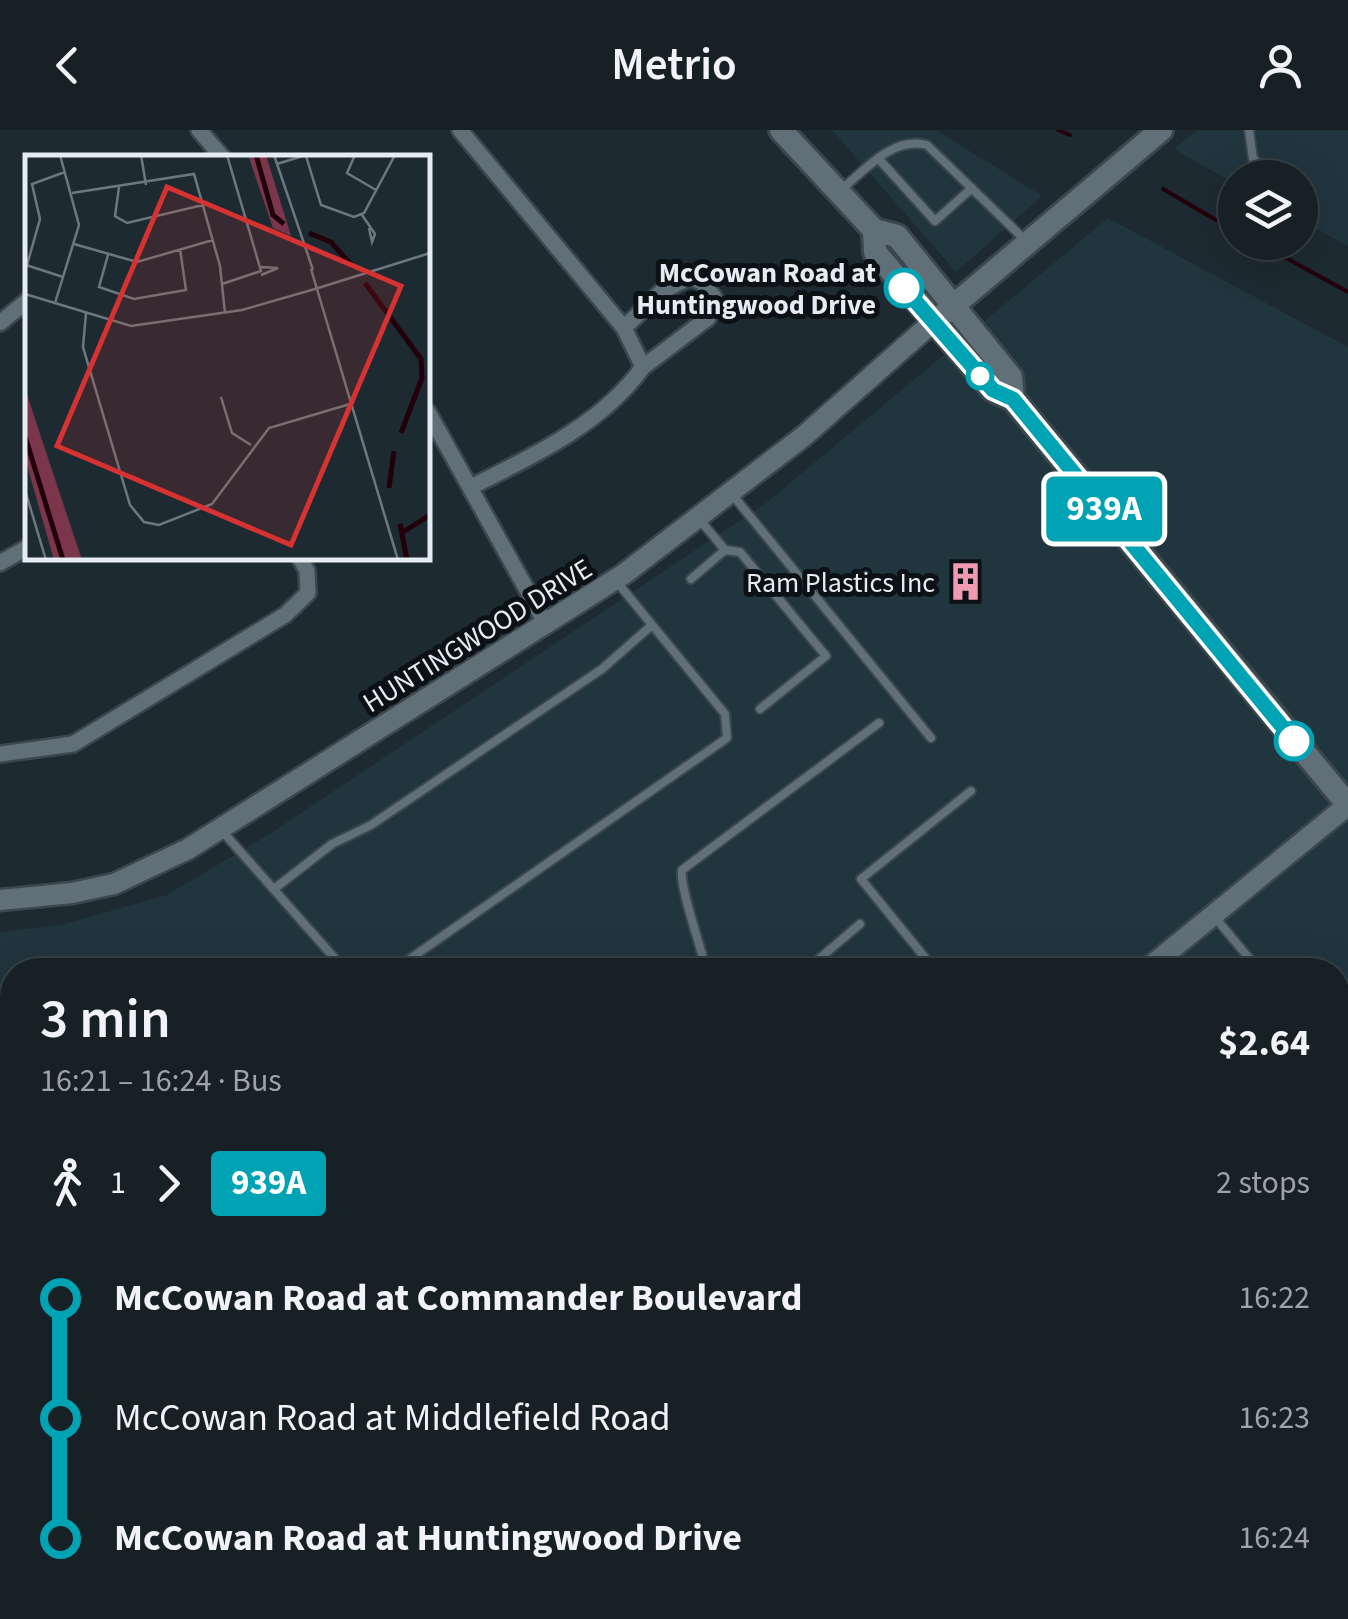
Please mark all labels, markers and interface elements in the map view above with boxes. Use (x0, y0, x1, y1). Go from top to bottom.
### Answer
text: Metrio (611, 33, 737, 97)
icon: back (40, 38, 95, 93)
icon: person (1253, 38, 1308, 93)
inset map (25, 155, 430, 560)
map controls (1218, 160, 1318, 260)
button: layers (1218, 160, 1318, 260)
place label: McCowan Road at Huntingwood Drive (636, 253, 876, 325)
marker: McCowan Road at Huntingwood Drive (885, 269, 923, 307)
unlabelled marker (967, 363, 993, 389)
line badge: 939A (1034, 476, 1174, 542)
text: 939A (1066, 484, 1142, 534)
street label: HUNTINGWOOD DRIVE (355, 549, 600, 723)
building icon: Ram Plastics Inc (944, 561, 986, 603)
place label: Ram Plastics Inc (746, 563, 935, 603)
unlabelled marker (1275, 722, 1313, 760)
text: 3 min (40, 981, 171, 1059)
text: $2.64 (1218, 1016, 1310, 1070)
text: 16:21 – 16:24 · Bus (40, 1058, 282, 1104)
icon: walk (40, 1156, 95, 1211)
icon: forward (141, 1156, 196, 1211)
text: 939A (231, 1158, 306, 1208)
text: 1 (110, 1160, 126, 1206)
text: 2 stops (1216, 1160, 1310, 1206)
text: McCowan Road at Commander Boulevard (114, 1271, 803, 1325)
text: 16:22 (1238, 1275, 1310, 1321)
text: McCowan Road at Middlefield Road (114, 1391, 671, 1445)
text: 16:23 (1238, 1395, 1310, 1441)
text: McCowan Road at Huntingwood Drive (114, 1511, 742, 1565)
text: 16:24 (1238, 1515, 1310, 1561)

